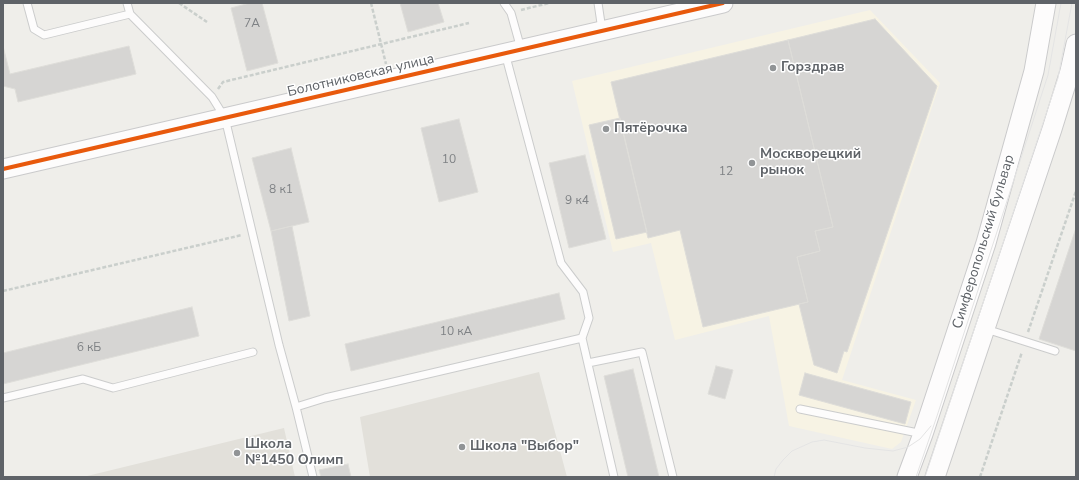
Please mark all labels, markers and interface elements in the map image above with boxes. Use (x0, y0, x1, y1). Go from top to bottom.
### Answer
house number: 7А (244, 17, 260, 31)
street label: Болотниковская улица (286, 51, 436, 101)
place label: Горздрав (781, 60, 844, 76)
marker: Горздрав (768, 63, 778, 73)
place label: Пятёрочка (614, 121, 687, 137)
marker: Пятёрочка (601, 124, 611, 134)
place label: Москворецкий рынок (760, 147, 861, 180)
house number: 10 (442, 153, 456, 167)
street label: Симферопольский бульвар (950, 153, 1018, 331)
marker: Москворецкий рынок (747, 158, 757, 168)
house number: 12 (719, 165, 733, 179)
house number: 8 к1 (269, 183, 293, 197)
house number: 9 к4 (565, 194, 589, 208)
house number: 10 кА (440, 325, 472, 339)
house number: 6 кБ (77, 341, 101, 355)
place label: Школа №1450 Олимп (245, 437, 344, 470)
place label: Школа "Выбор" (470, 439, 579, 455)
marker: Школа "Выбор" (457, 442, 467, 452)
marker: Школа №1450 Олимп (232, 448, 242, 458)

